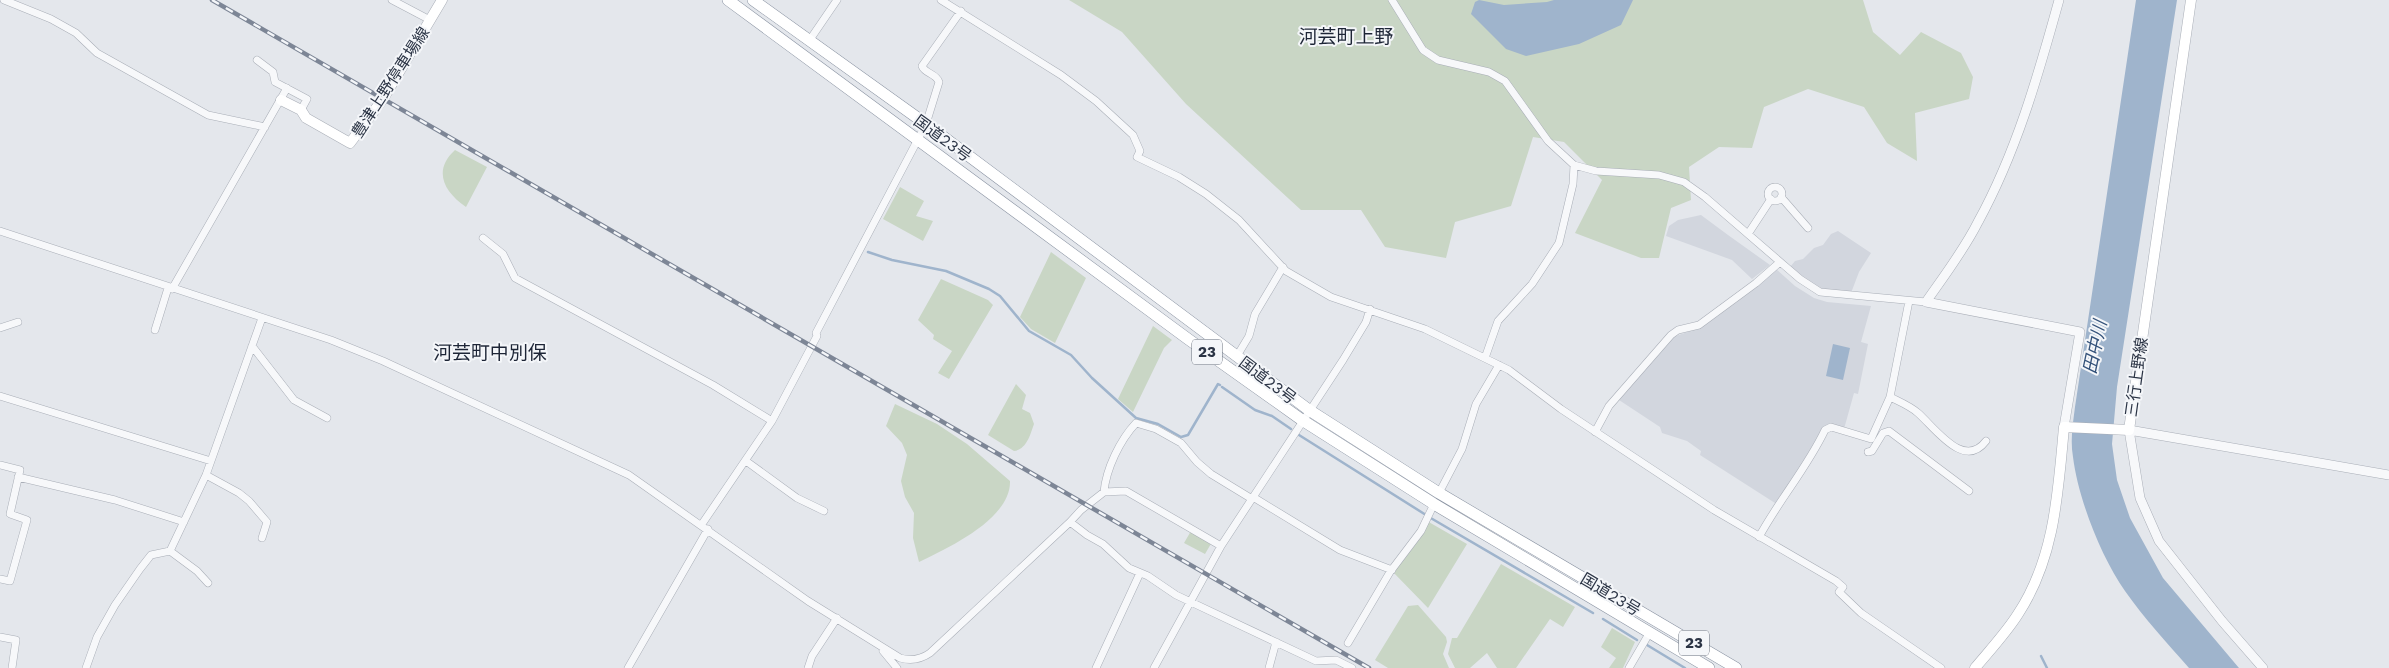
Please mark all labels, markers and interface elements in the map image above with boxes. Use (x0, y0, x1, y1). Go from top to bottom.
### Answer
street label: 豊津上野停車場線 (348, 23, 433, 141)
district label: 河芸町上野 (1298, 25, 1394, 48)
street label: 国道23号 (910, 111, 975, 166)
water label: 田中川 (2079, 316, 2111, 375)
street label: 三行上野線 (2122, 336, 2151, 418)
road number: 23 (1192, 340, 1222, 364)
district label: 河芸町中別保 (433, 341, 547, 364)
street label: 国道23号 (1235, 353, 1300, 408)
street label: 国道23号 (1577, 569, 1644, 620)
road number: 23 (1679, 630, 1709, 656)

